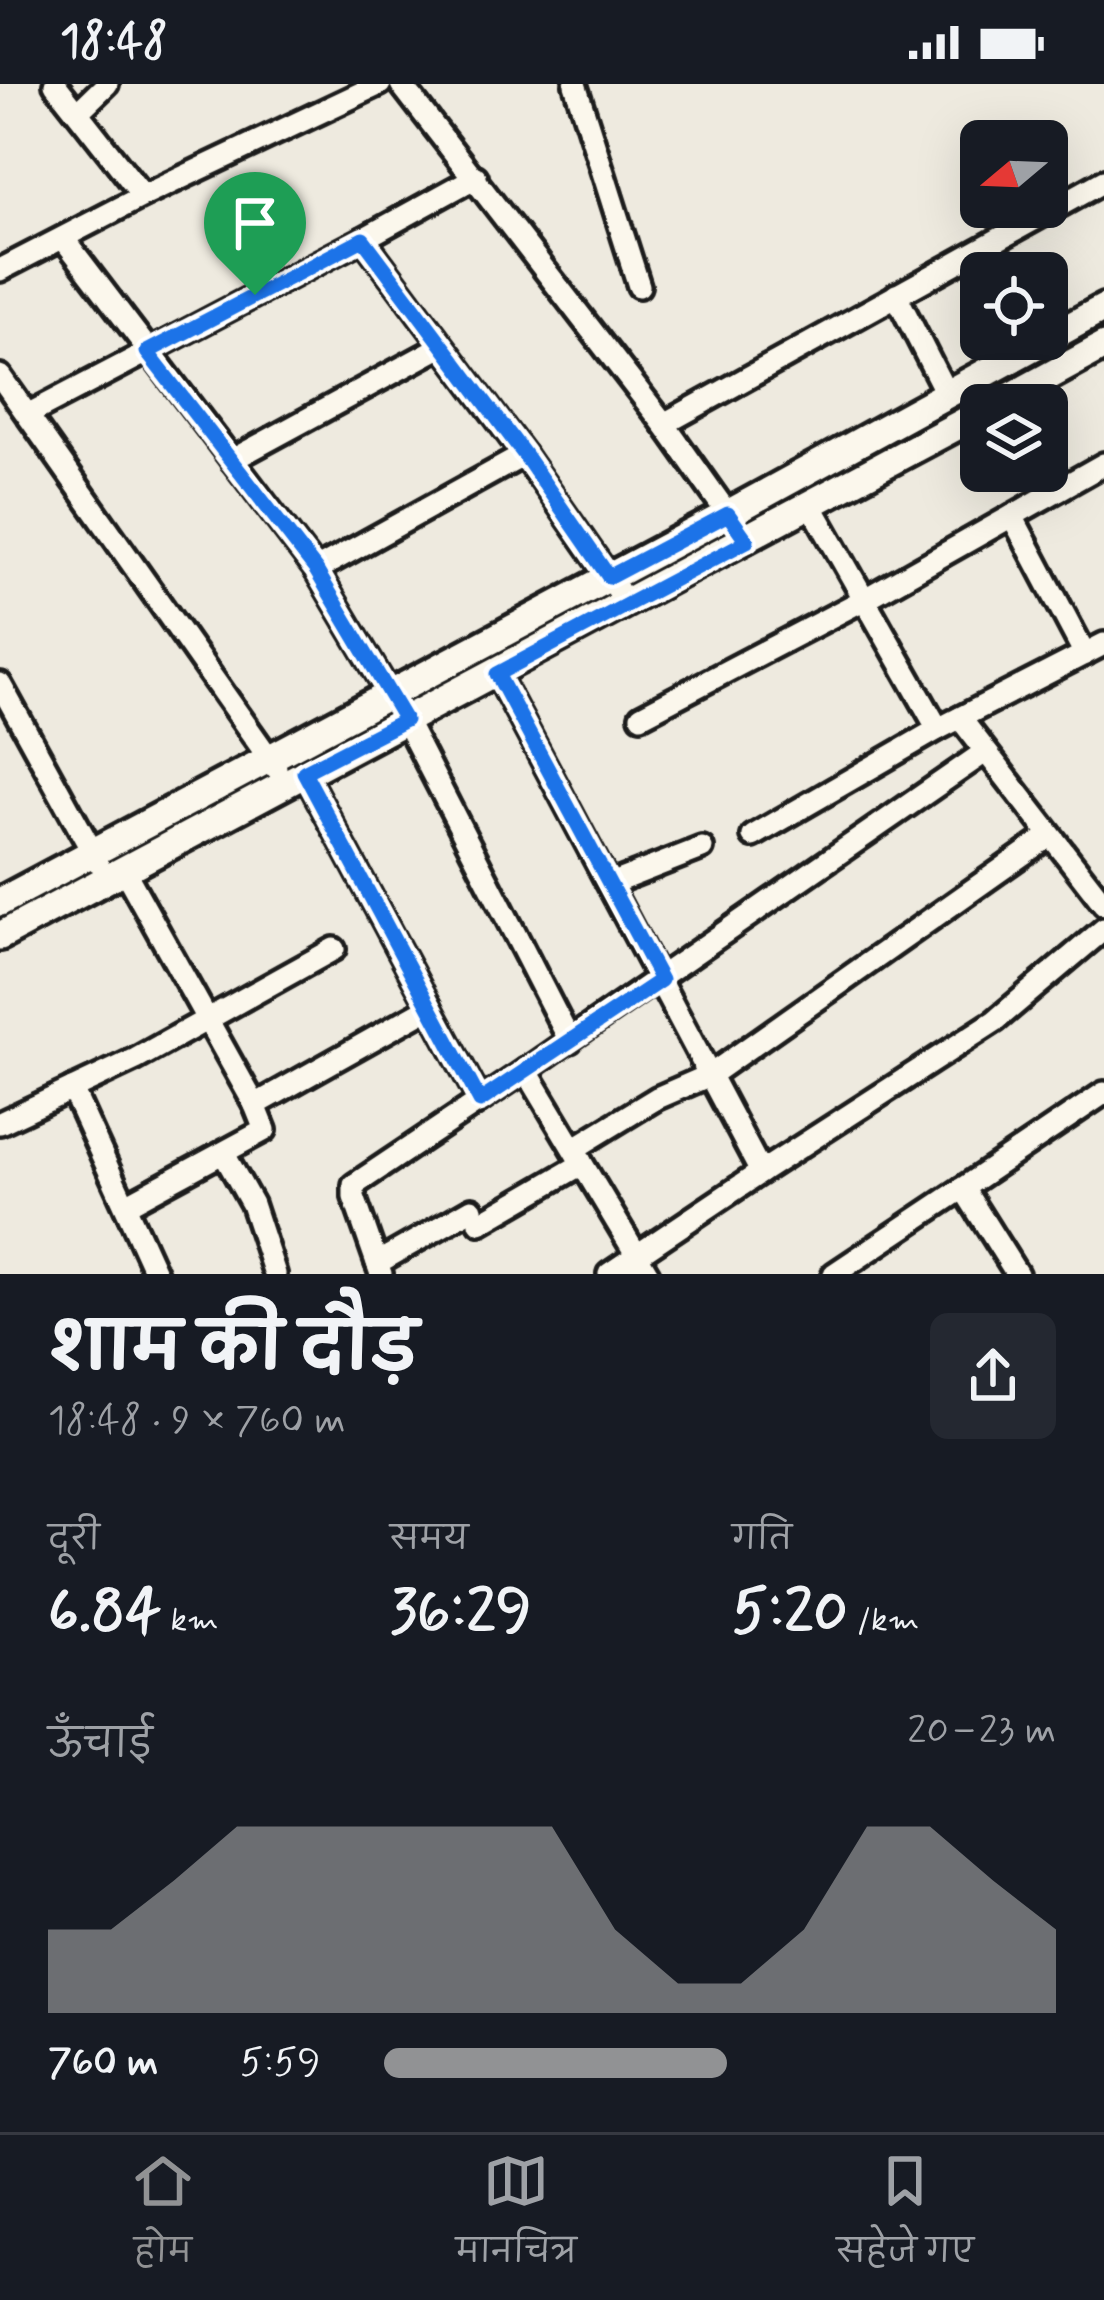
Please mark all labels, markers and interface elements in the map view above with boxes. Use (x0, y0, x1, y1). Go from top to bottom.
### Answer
text: 18:48 (60, 13, 168, 72)
north arrow (960, 120, 1068, 228)
map controls (960, 120, 1068, 492)
pin (204, 172, 306, 295)
icon: arrive (222, 190, 288, 256)
button: locate (960, 252, 1068, 360)
button: layers (960, 384, 1068, 492)
text: शाम की दौड़ (48, 1308, 418, 1394)
button: share (930, 1313, 1056, 1439)
text: 18:48 · 9 × 760 m (48, 1396, 346, 1447)
text: दूरी (48, 1518, 100, 1562)
text: समय (390, 1518, 469, 1562)
text: गति (732, 1518, 792, 1562)
text: 6.84 (48, 1574, 161, 1653)
text: 36:29 (390, 1574, 531, 1653)
text: 5:20 (732, 1574, 848, 1653)
text: km (161, 1599, 219, 1643)
text: /km (848, 1599, 919, 1643)
text: 20–23 m (907, 1706, 1056, 1757)
text: ऊँचाई (48, 1720, 153, 1771)
text: 760 m (48, 2038, 158, 2089)
text: 5:59 (240, 2038, 320, 2089)
tab: होम (130, 2148, 196, 2287)
tab: मानचित्र (456, 2148, 577, 2287)
tab: सहेजे गए (837, 2148, 974, 2287)

